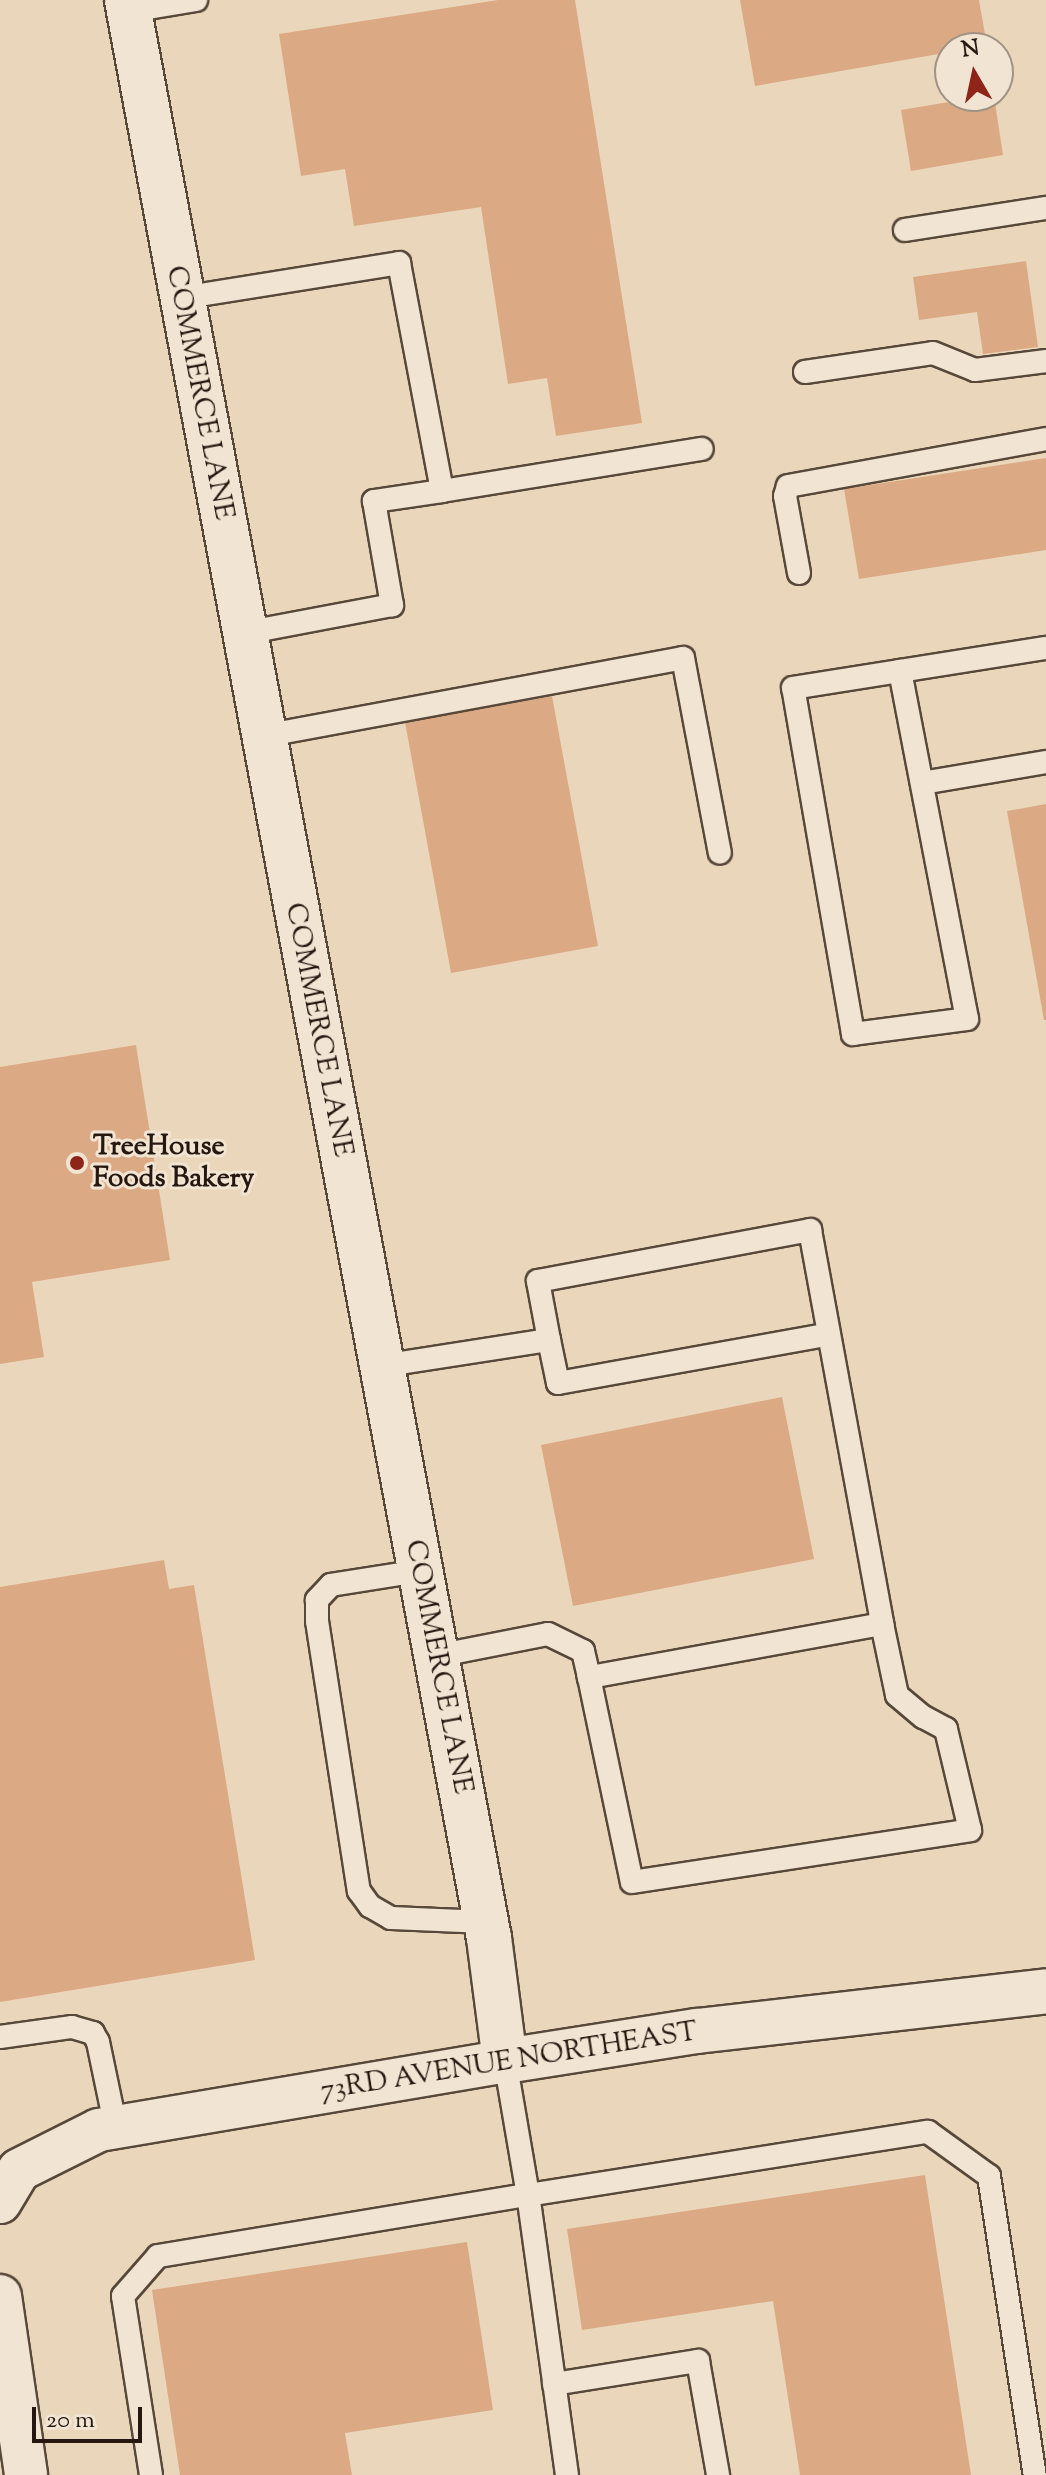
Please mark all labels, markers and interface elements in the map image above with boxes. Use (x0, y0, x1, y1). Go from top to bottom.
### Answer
north arrow (934, 32, 1014, 112)
text: N (959, 33, 982, 67)
street label: COMMERCE LANE (158, 263, 240, 523)
street label: COMMERCE LANE (277, 900, 359, 1160)
place label: TreeHouse Foods Bakery (93, 1130, 254, 1196)
marker: TreeHouse Foods Bakery (68, 1154, 86, 1172)
street label: COMMERCE LANE (397, 1537, 479, 1797)
street label: 73RD AVENUE NORTHEAST (318, 2016, 700, 2108)
scale bar (36, 2391, 146, 2441)
text: 20 m (46, 2404, 95, 2438)

